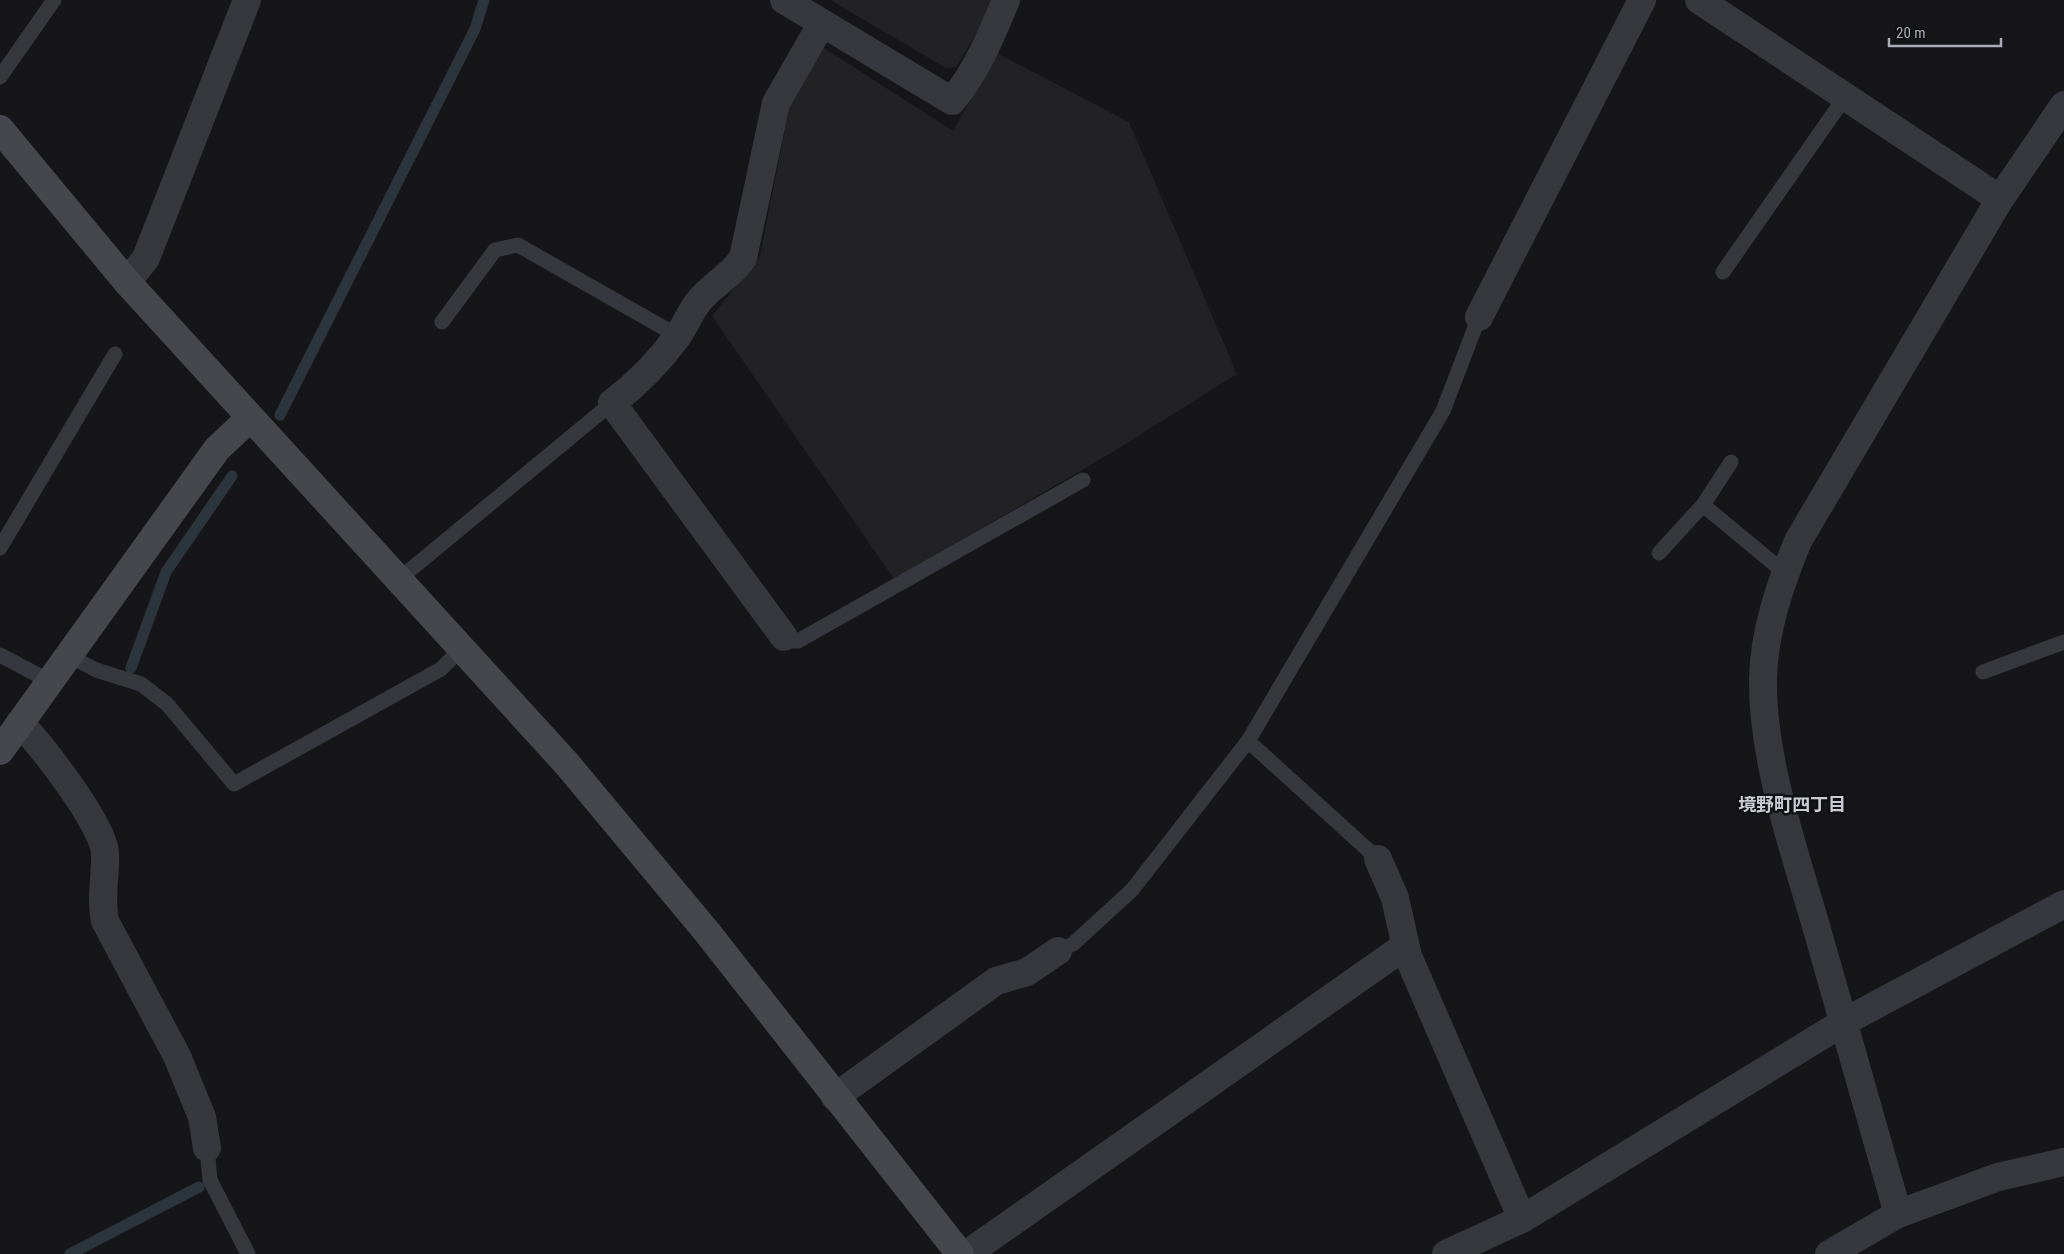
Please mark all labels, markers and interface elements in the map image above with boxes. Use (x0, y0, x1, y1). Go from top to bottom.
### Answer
scale bar (1889, 15, 2002, 47)
text: 20 m (1896, 24, 1926, 42)
district label: 境野町四丁目 (1738, 794, 1846, 815)

